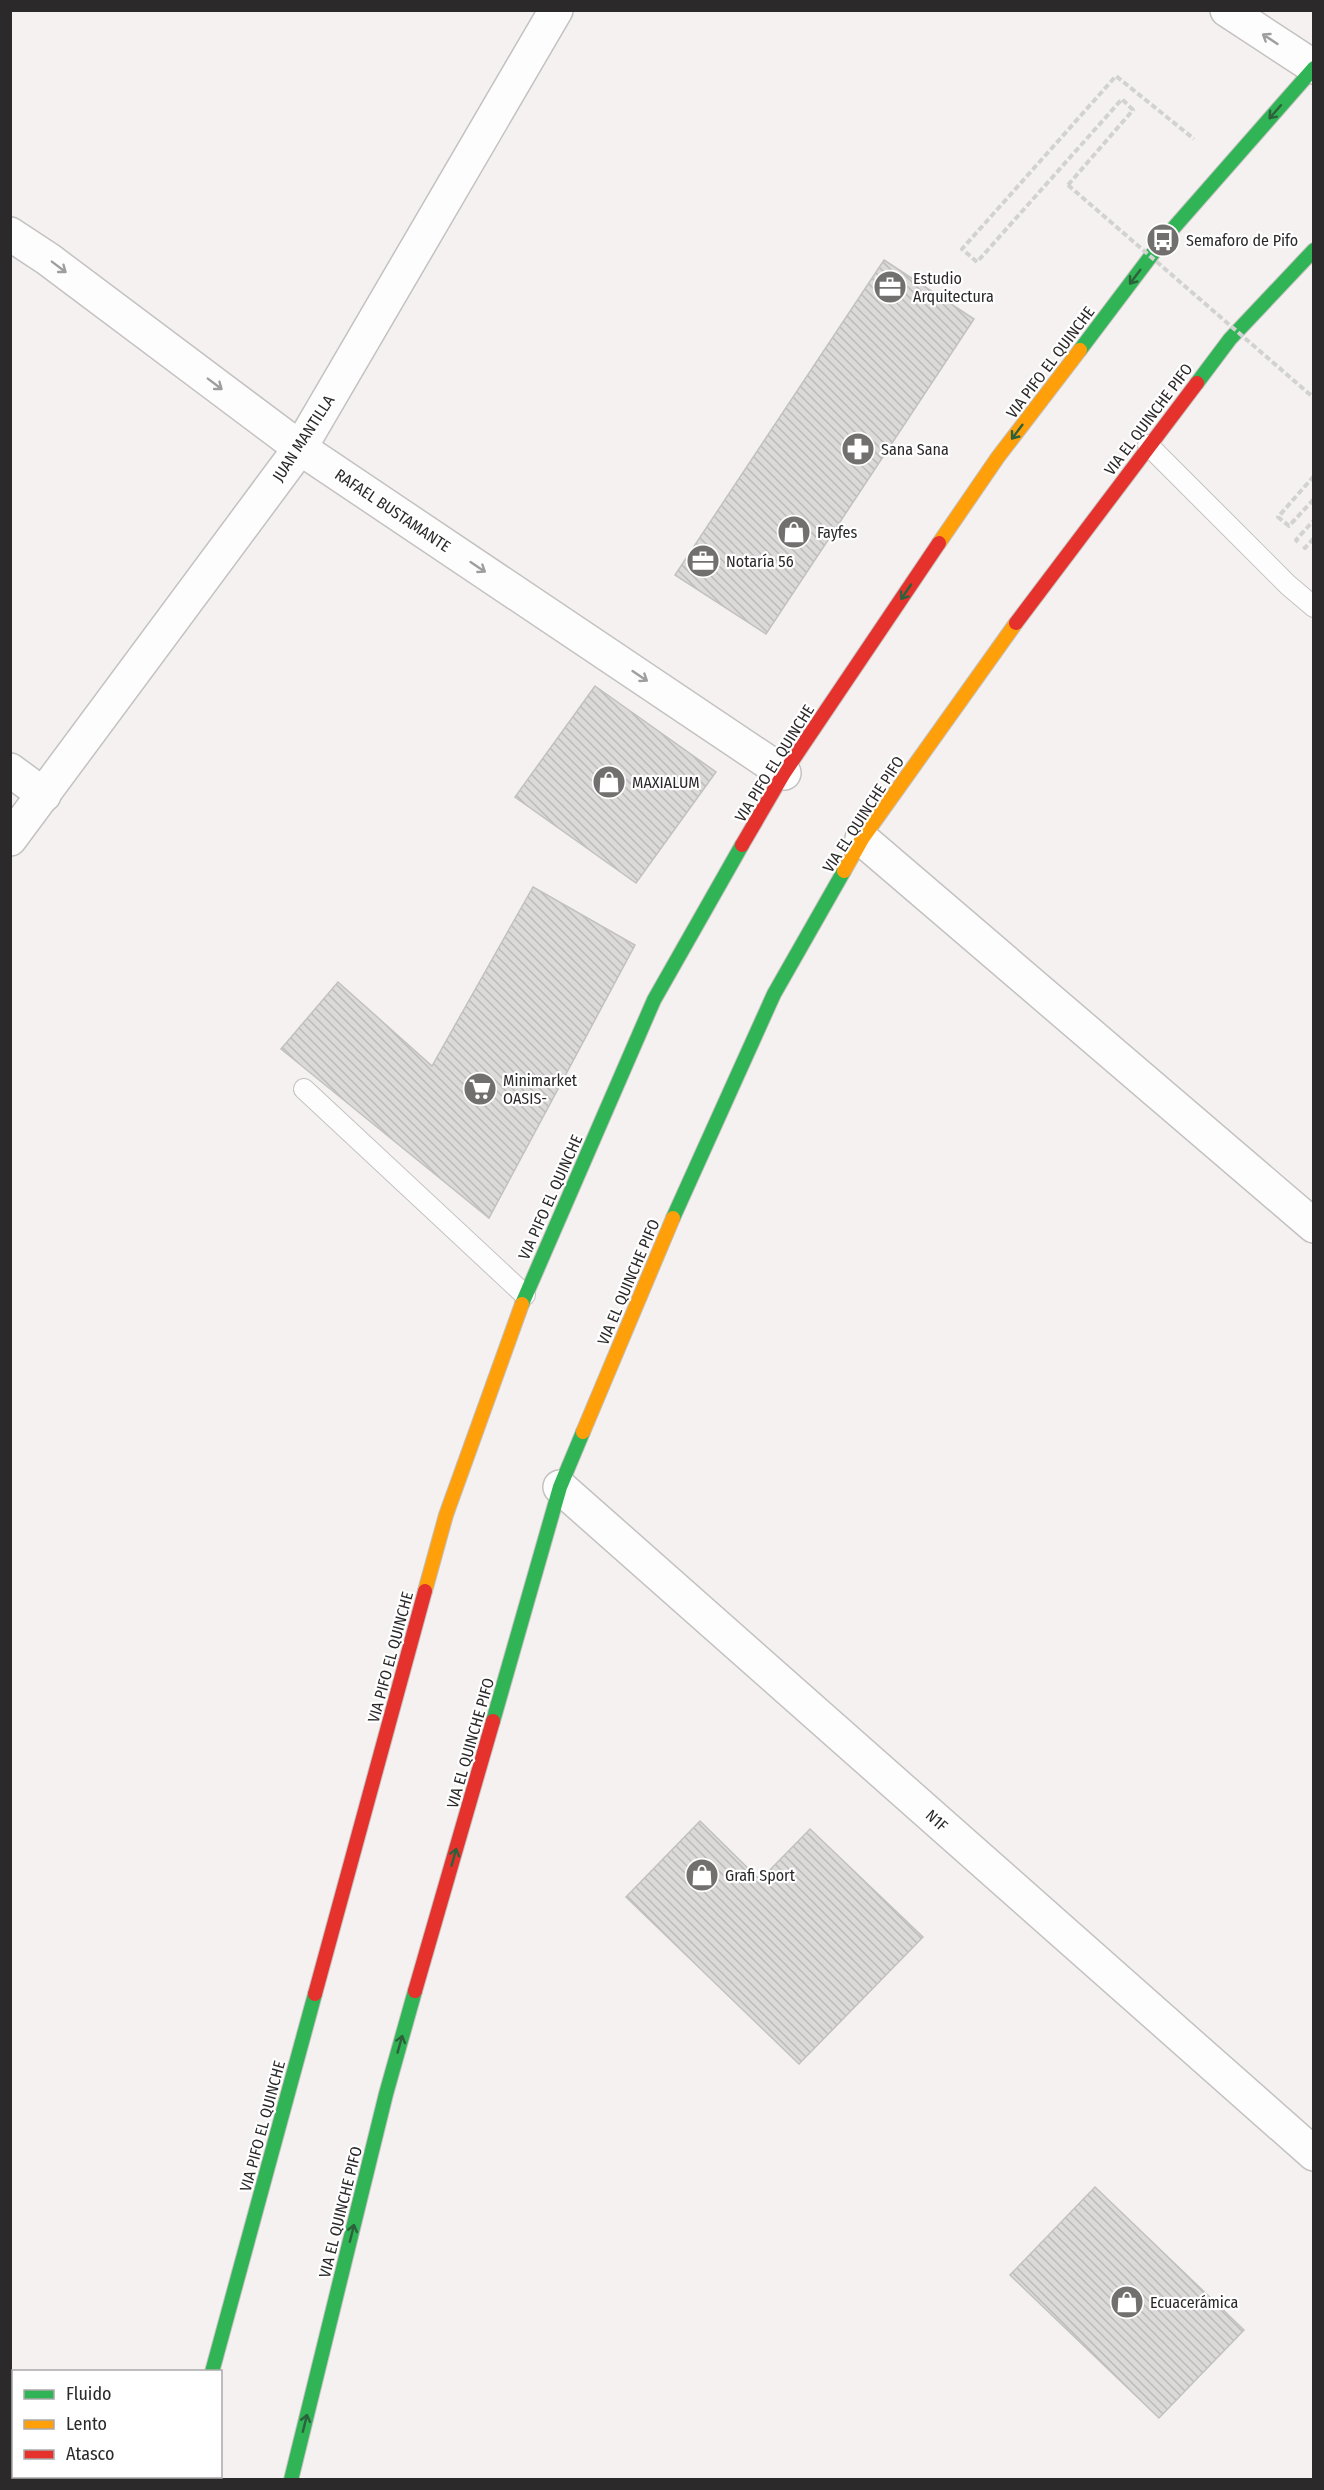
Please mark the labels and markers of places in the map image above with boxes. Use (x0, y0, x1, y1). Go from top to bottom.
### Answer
bus stop icon: Semaforo de Pifo (1145, 222, 1181, 258)
place label: Semaforo de Pifo (1186, 231, 1298, 250)
office icon: Estudio Arquitectura (872, 269, 908, 305)
place label: Estudio Arquitectura (913, 269, 994, 306)
pharmacy icon: Sana Sana (840, 431, 876, 467)
place label: Sana Sana (881, 440, 949, 459)
shop icon: Fayfes (776, 514, 812, 550)
place label: Fayfes (817, 523, 857, 542)
office icon: Notaría 56 (685, 543, 721, 579)
place label: Notaría 56 (726, 552, 794, 571)
shop icon: MAXIALUM (591, 764, 627, 800)
place label: MAXIALUM (632, 773, 700, 792)
supermarket icon: Minimarket OASIS- (462, 1071, 498, 1107)
place label: Minimarket OASIS- (503, 1071, 578, 1108)
shop icon: Grafi Sport (684, 1857, 720, 1893)
place label: Grafi Sport (725, 1866, 796, 1885)
shop icon: Ecuacerámica (1109, 2284, 1145, 2320)
place label: Ecuacerámica (1150, 2293, 1239, 2312)

